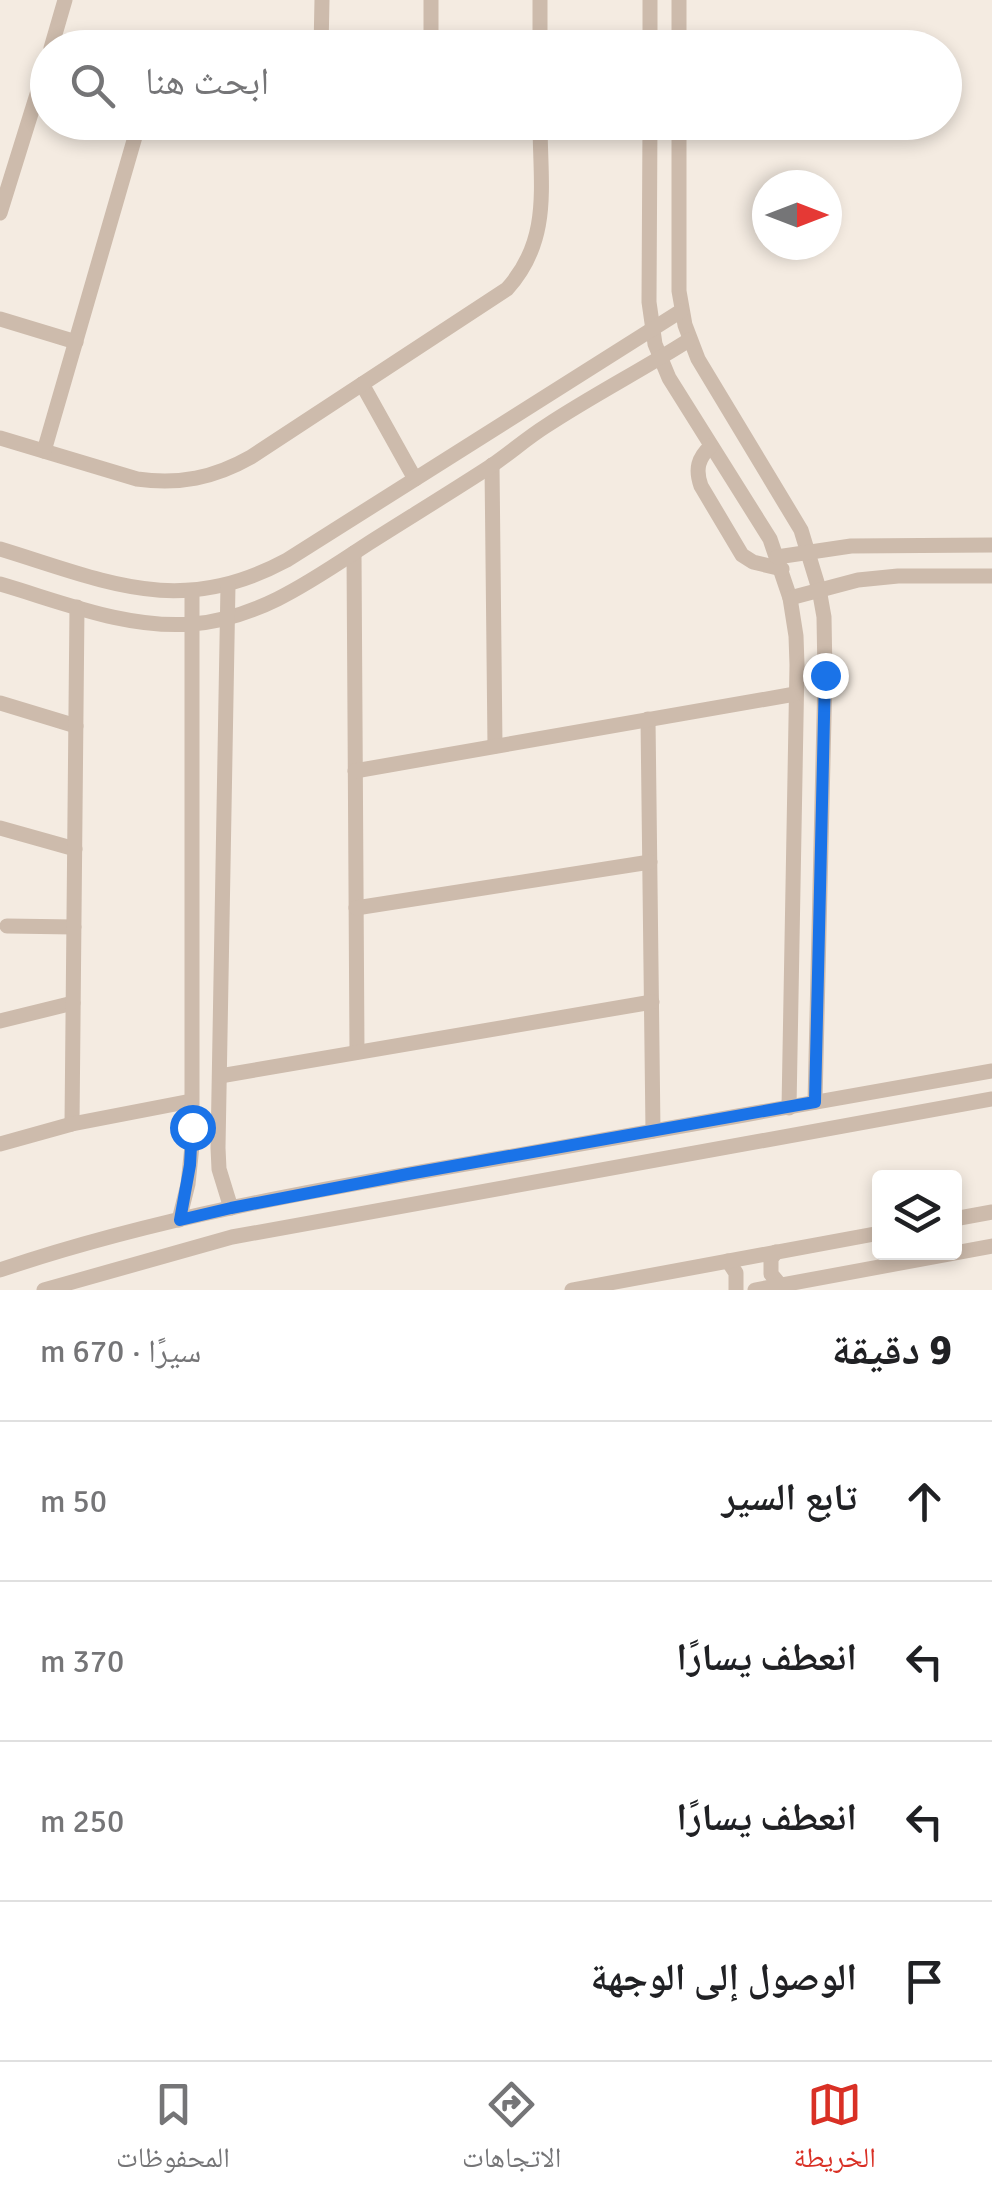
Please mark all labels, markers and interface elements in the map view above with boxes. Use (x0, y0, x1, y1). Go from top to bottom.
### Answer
search box (30, 30, 962, 140)
icon: search (65, 58, 120, 113)
text: ابحث هنا (145, 58, 269, 105)
north arrow (752, 170, 842, 260)
route end (803, 653, 849, 699)
route start (170, 1105, 216, 1151)
map controls (872, 1170, 962, 1260)
button: layers (872, 1170, 962, 1260)
text: 9 دقيقة (832, 1325, 952, 1376)
text: سيرًا · 670 m (40, 1332, 201, 1371)
text: تابع السير (722, 1474, 857, 1521)
icon: ahead (897, 1474, 952, 1529)
text: 50 m (40, 1482, 107, 1521)
text: انعطف يسارًا (676, 1634, 857, 1681)
icon: left (897, 1634, 952, 1689)
text: 370 m (40, 1642, 124, 1681)
text: انعطف يسارًا (676, 1794, 857, 1841)
icon: left (897, 1794, 952, 1849)
text: 250 m (40, 1802, 124, 1841)
text: الوصول إلى الوجهة (590, 1954, 857, 2001)
icon: arrive (897, 1954, 952, 2009)
tab: المحفوظات (116, 2077, 230, 2185)
tab: الاتجاهات (462, 2077, 561, 2185)
tab: الخريطة (794, 2077, 876, 2185)

